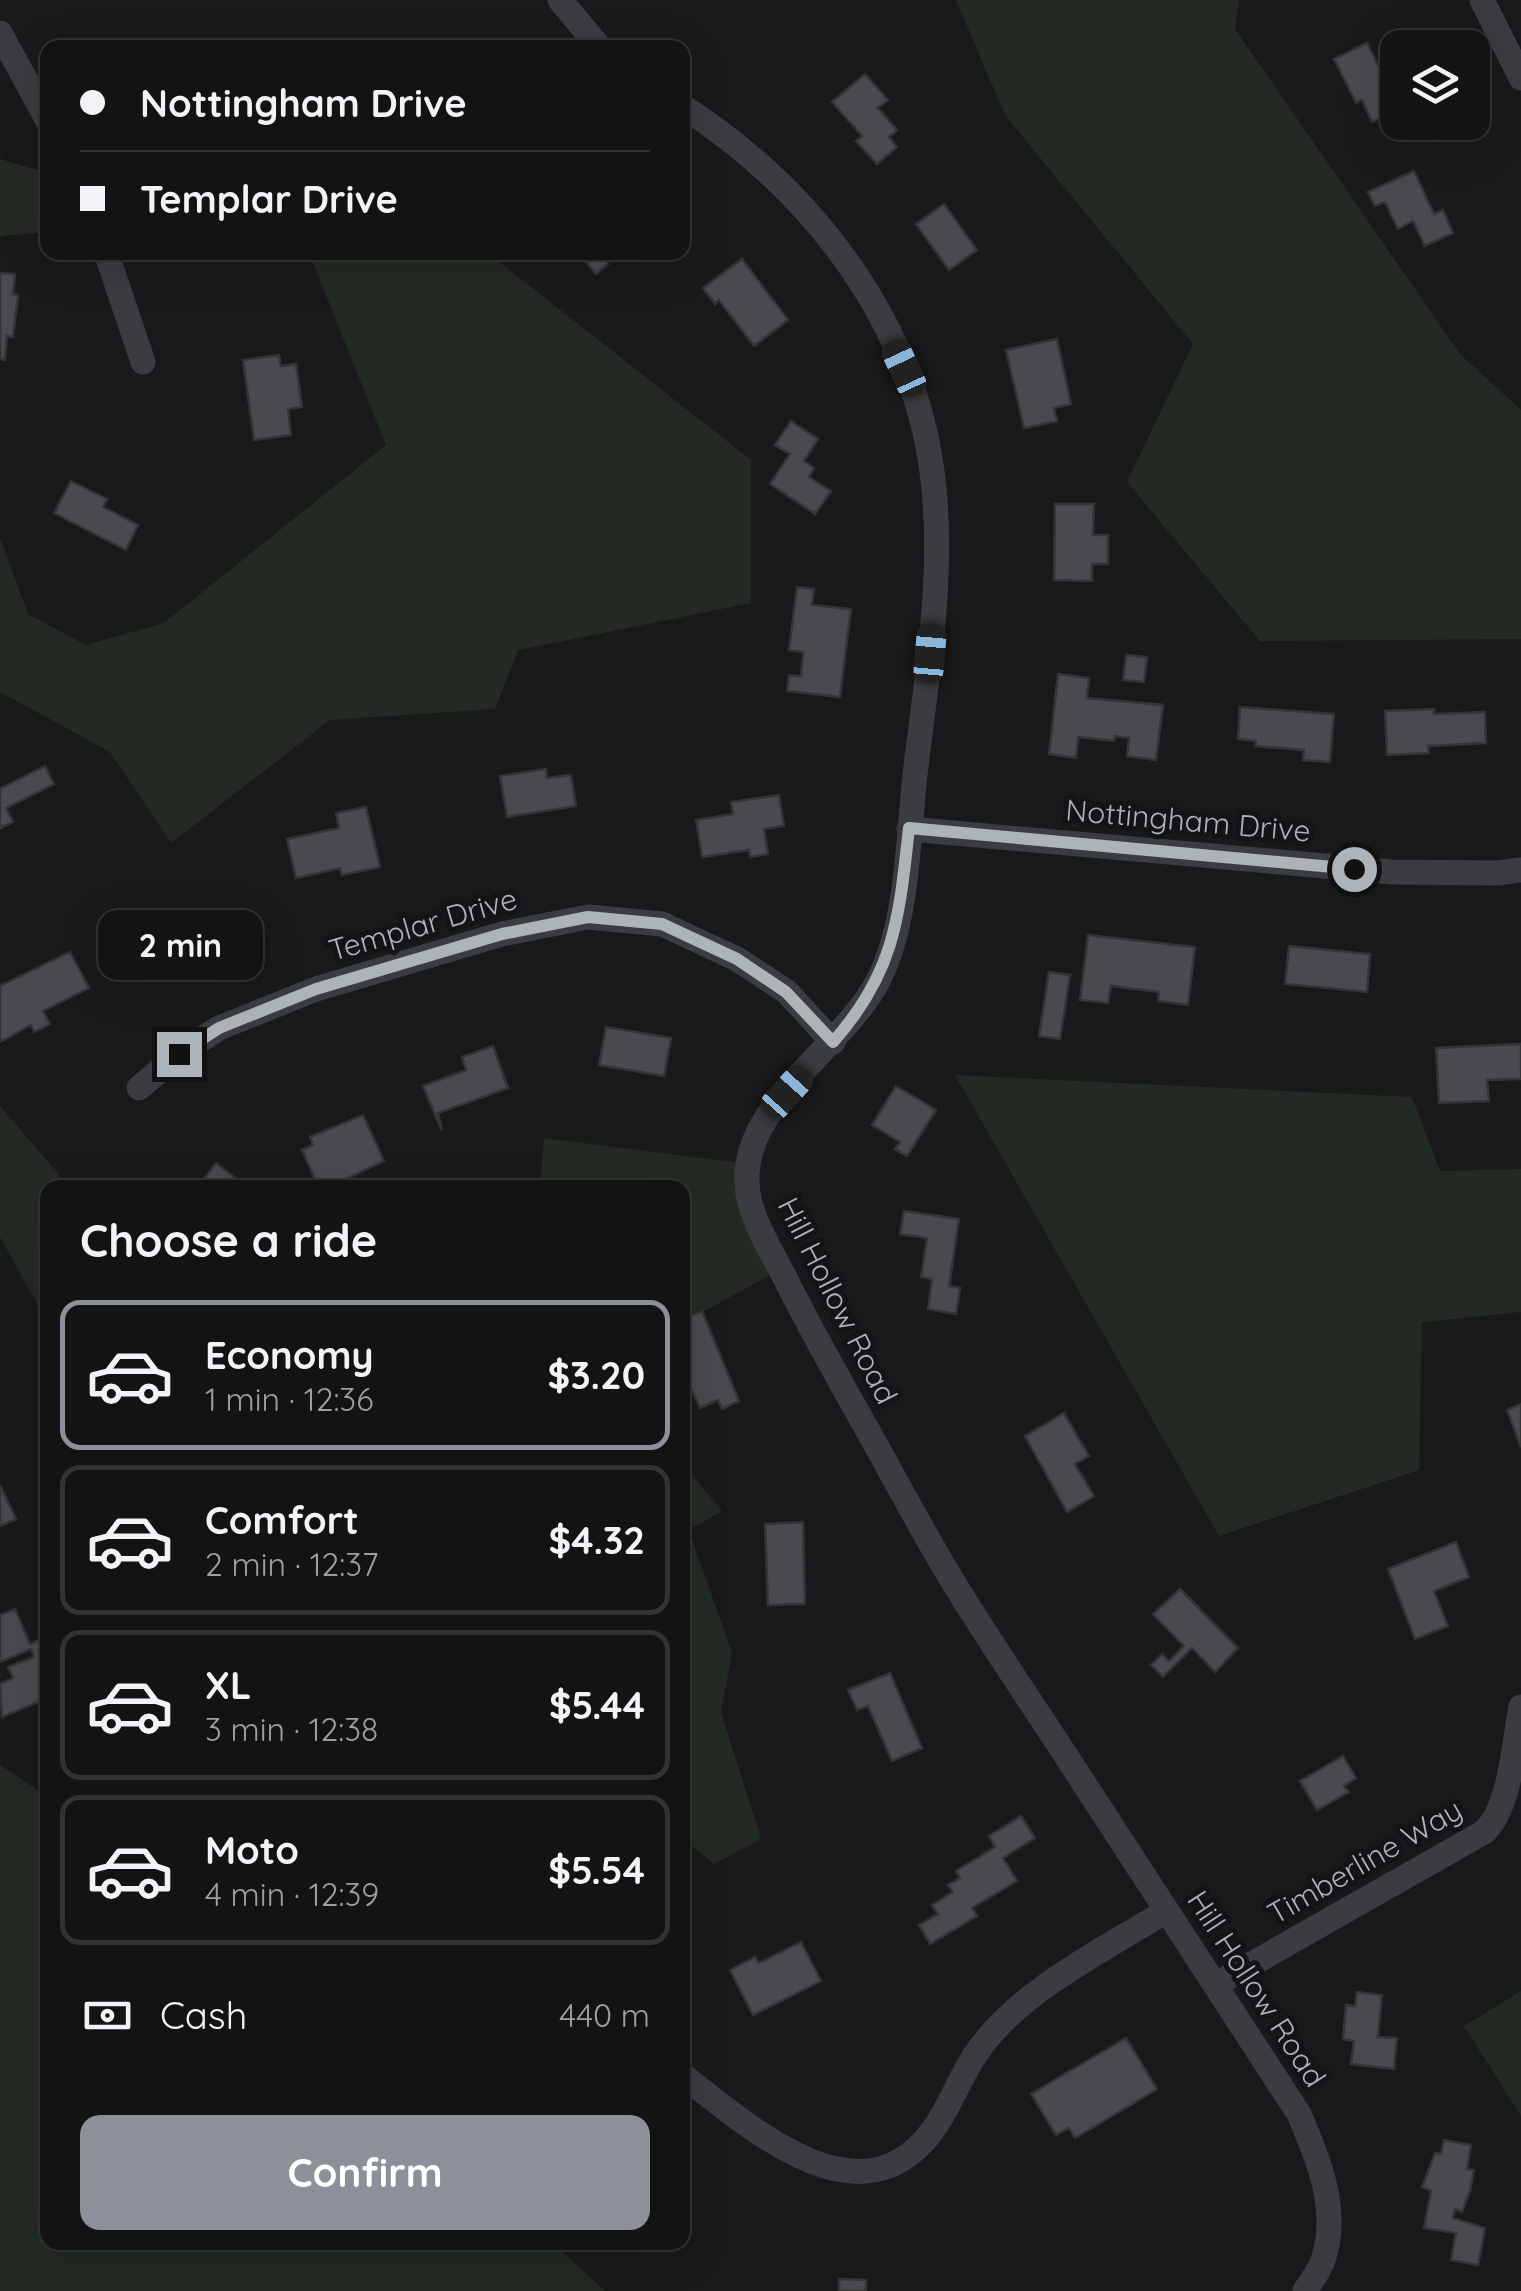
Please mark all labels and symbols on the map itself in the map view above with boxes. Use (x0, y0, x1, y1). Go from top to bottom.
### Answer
car (878, 334, 930, 402)
car (912, 622, 948, 684)
street label: Nottingham Drive (1064, 790, 1312, 850)
route start (1332, 847, 1377, 892)
street label: Templar Drive (324, 879, 521, 969)
callout: 2 min (96, 909, 262, 979)
route end (157, 1032, 202, 1077)
car (756, 1060, 818, 1124)
street label: Hill Hollow Road (770, 1191, 906, 1410)
street label: Timberline Way (1260, 1790, 1469, 1932)
street label: Hill Hollow Road (1179, 1883, 1334, 2094)

